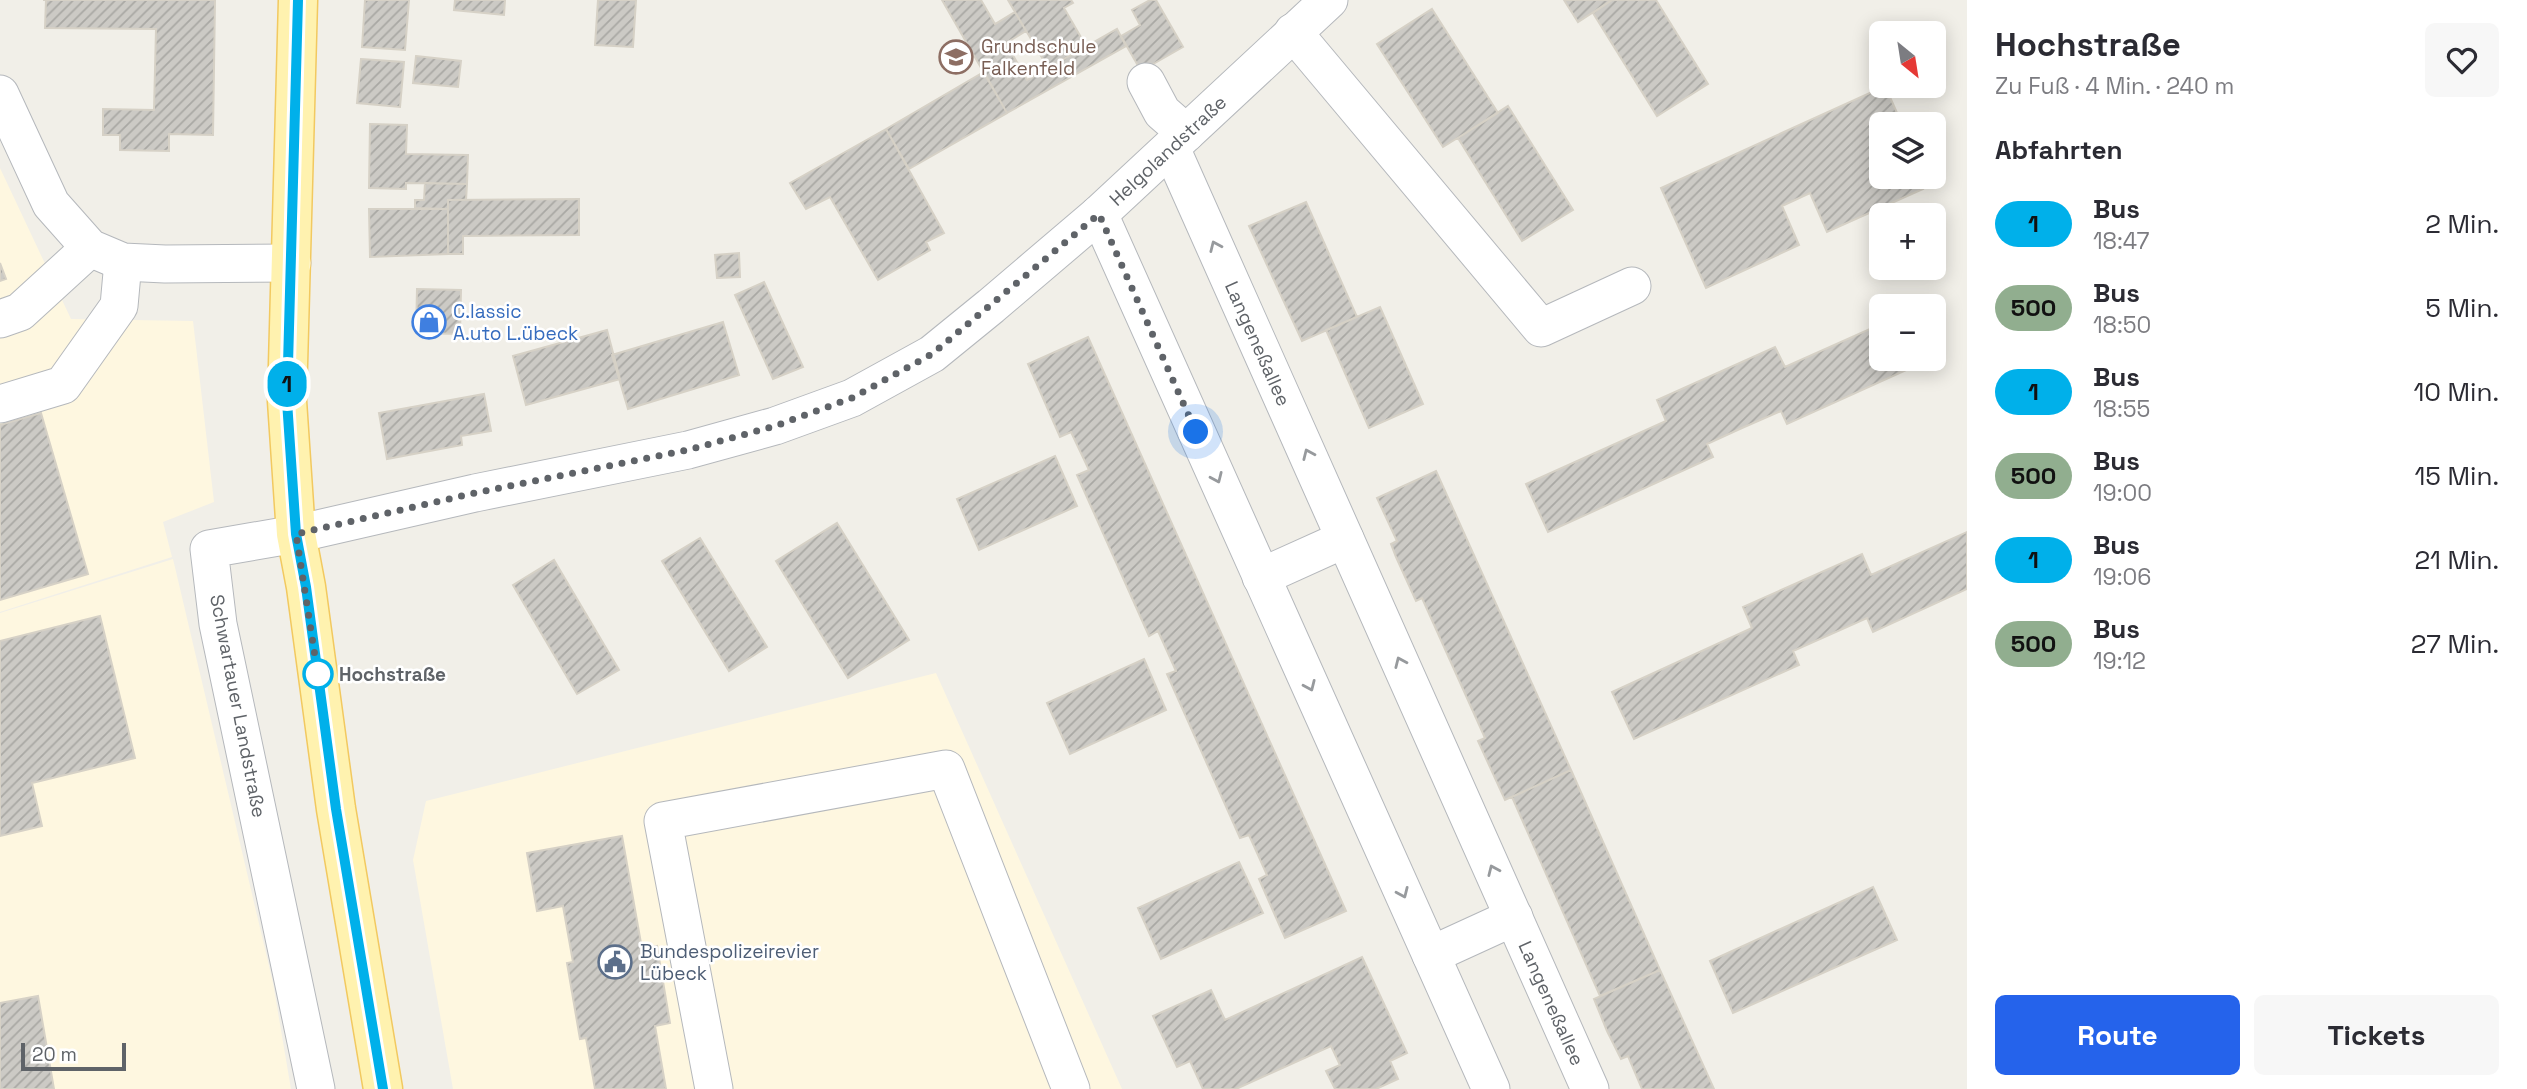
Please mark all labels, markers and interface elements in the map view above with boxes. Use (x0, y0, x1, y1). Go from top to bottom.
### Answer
north arrow (1869, 21, 1946, 98)
map controls (1869, 21, 1946, 371)
button: heart (2425, 23, 2499, 97)
text: Hochstraße (1995, 24, 2181, 66)
place label: Grundschule Falkenfeld (981, 34, 1097, 81)
school or university icon: Grundschule Falkenfeld (937, 38, 975, 76)
text: Zu Fuß · 4 Min. · 240 m (1995, 71, 2234, 101)
street label: Helgolandstraße (1104, 90, 1231, 211)
button: layers (1869, 112, 1946, 189)
text: Abfahrten (1995, 133, 2123, 167)
text: Bus (2093, 192, 2140, 226)
button: + (1869, 203, 1946, 280)
text: 2 Min. (2425, 207, 2499, 241)
text: 1 (2028, 208, 2039, 239)
text: 18:47 (2093, 226, 2149, 256)
one-way arrow (1209, 241, 1223, 254)
text: Bus (2093, 276, 2140, 310)
street label: Langeneßallee (1219, 277, 1297, 410)
text: 5 Min. (2425, 291, 2499, 325)
text: 500 (2011, 292, 2056, 323)
button: − (1869, 294, 1946, 371)
place label: C.lassic A.uto L.übeck (453, 299, 578, 346)
shop icon: C.lassic A.uto L.übeck (410, 303, 448, 341)
text: 18:50 (2093, 310, 2151, 340)
text: Bus (2093, 360, 2140, 394)
line badge: 1 (264, 361, 310, 407)
text: 1 (282, 368, 292, 399)
text: 10 Min. (2413, 375, 2499, 409)
text: 1 (2028, 376, 2039, 407)
text: 18:55 (2093, 394, 2150, 424)
your location (1178, 414, 1213, 449)
text: Bus (2093, 444, 2140, 478)
one-way arrow (1302, 449, 1316, 461)
text: 15 Min. (2414, 459, 2499, 493)
text: 500 (2011, 460, 2056, 491)
one-way arrow (1209, 471, 1223, 483)
text: 19:00 (2093, 478, 2152, 508)
text: Bus (2093, 528, 2140, 562)
text: 21 Min. (2414, 543, 2499, 577)
text: 1 (2028, 544, 2039, 575)
text: 19:06 (2093, 562, 2151, 592)
street label: Schwartauer Landstraße (204, 592, 272, 820)
text: Bus (2093, 612, 2140, 646)
text: 27 Min. (2411, 627, 2499, 661)
text: 500 (2011, 628, 2056, 659)
text: 19:12 (2093, 646, 2146, 676)
one-way arrow (1394, 657, 1408, 669)
marker: Hochstraße (303, 659, 333, 689)
place label: Hochstraße (339, 662, 446, 687)
one-way arrow (1302, 678, 1316, 691)
one-way arrow (1487, 865, 1501, 877)
one-way arrow (1395, 886, 1409, 898)
street label: Langeneßallee (1513, 937, 1590, 1069)
place label: Bundespolizeirevier Lübeck (640, 939, 819, 986)
public building icon: Bundespolizeirevier Lübeck (596, 943, 634, 981)
button: Route (1995, 995, 2240, 1075)
button: Tickets (2254, 995, 2499, 1075)
scale bar (21, 1040, 126, 1072)
text: 20 m (32, 1042, 77, 1067)

